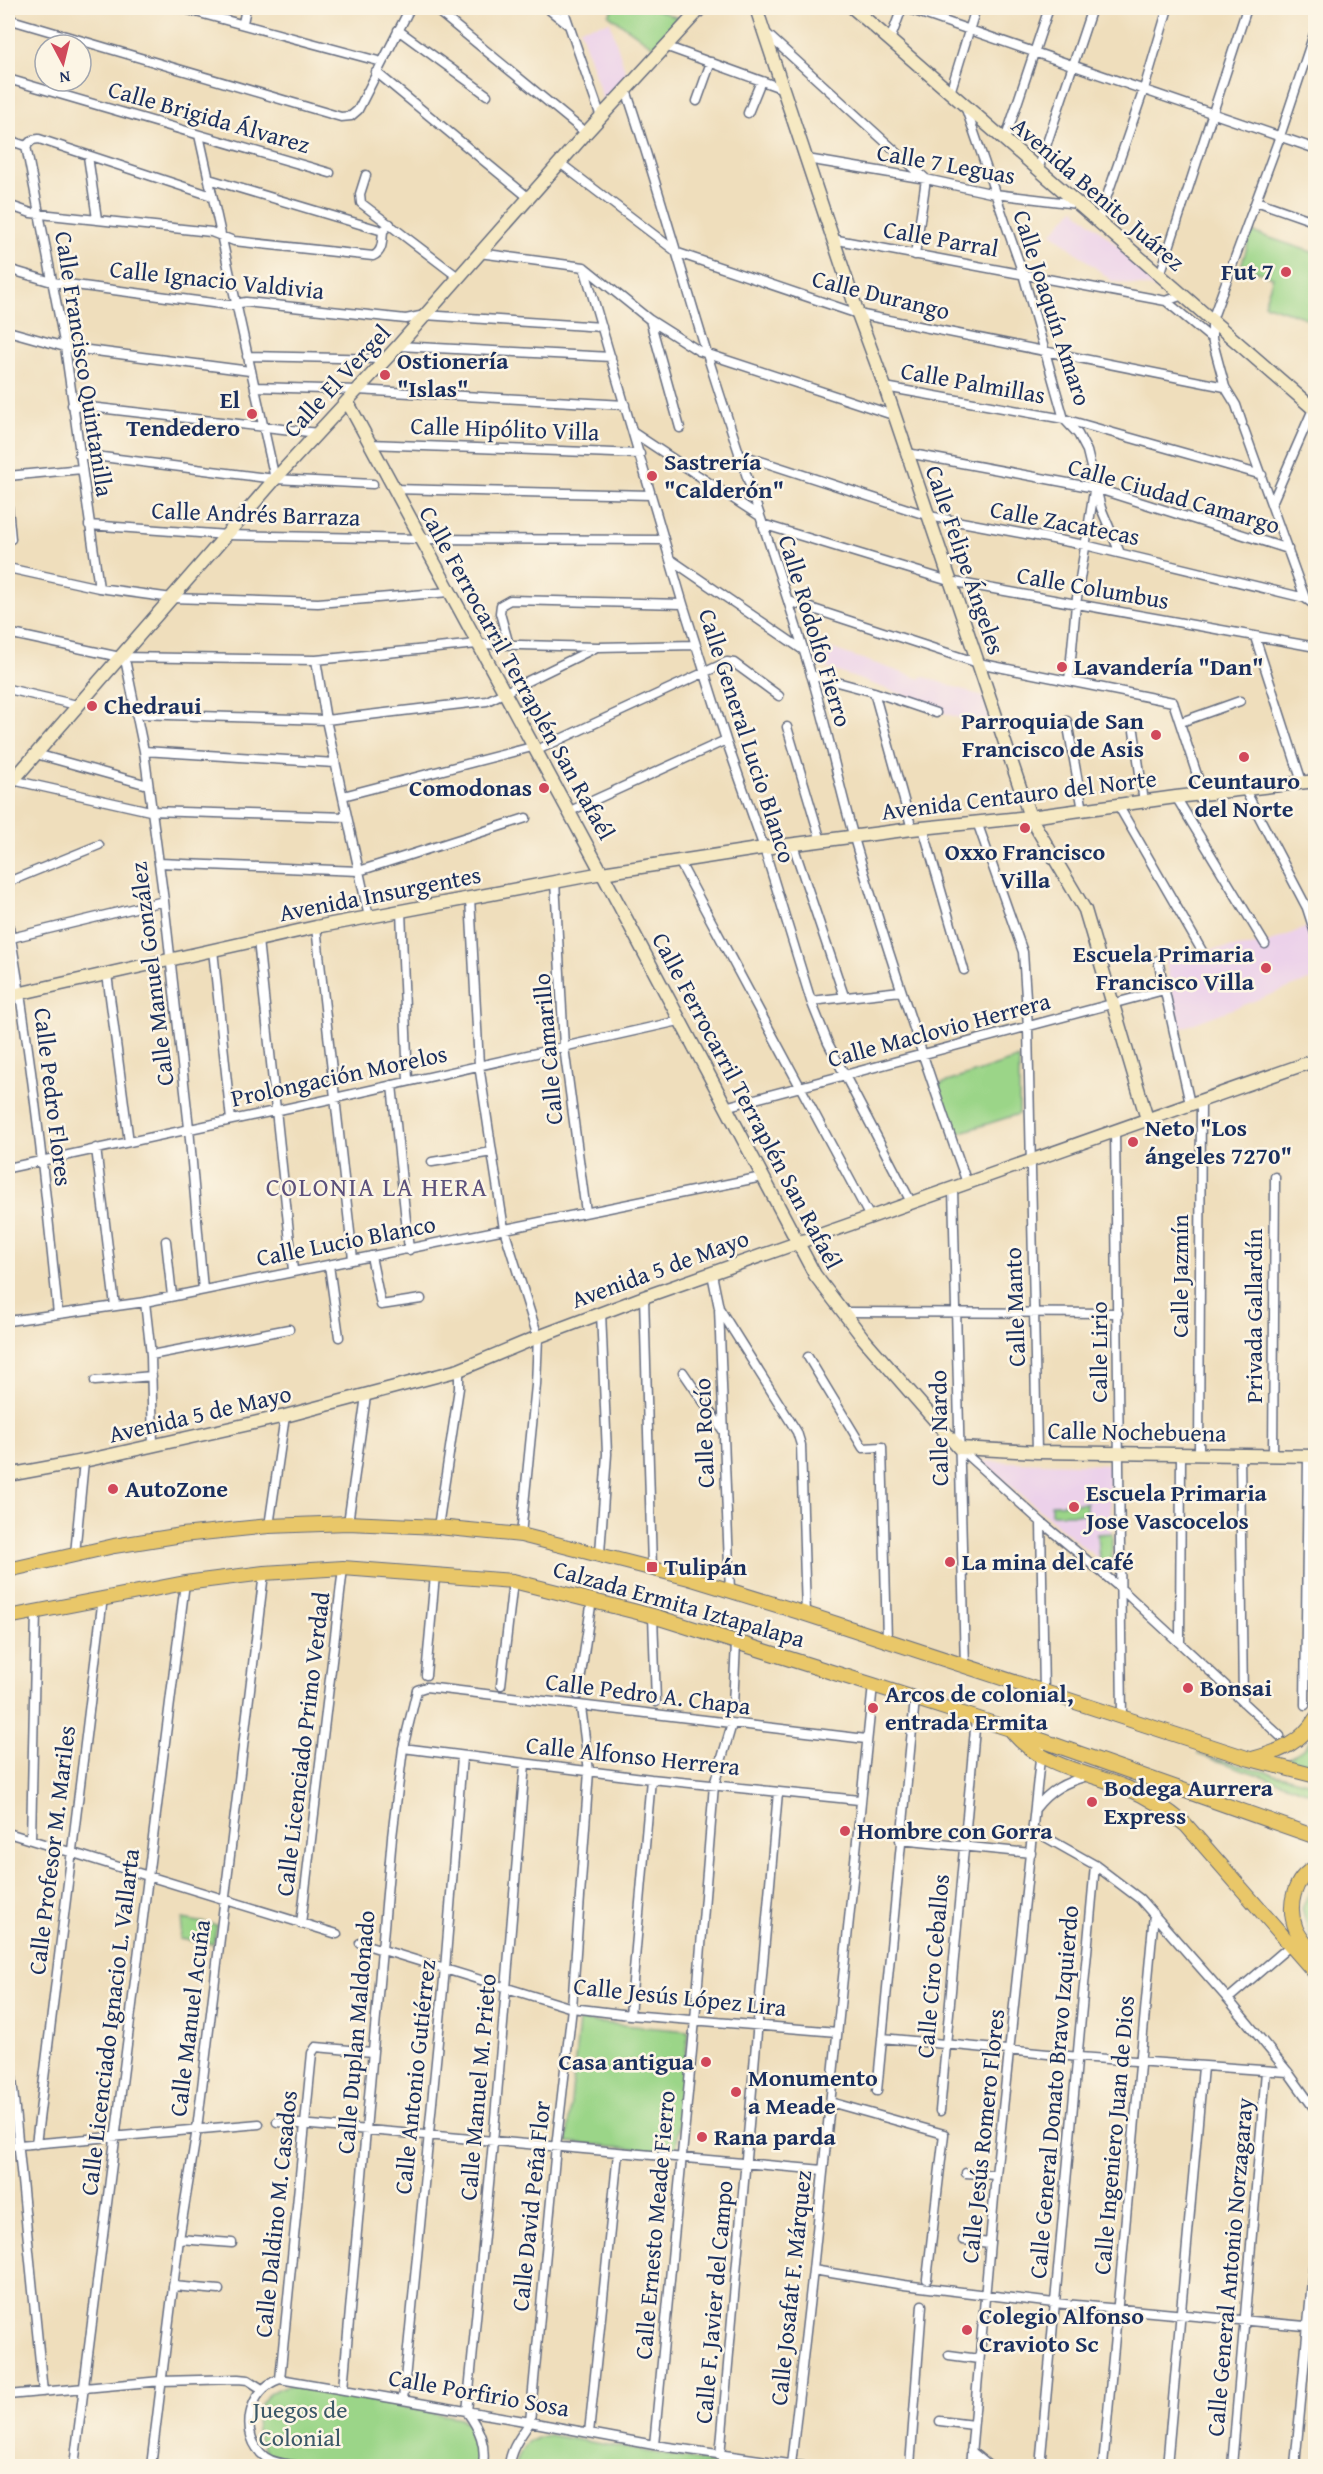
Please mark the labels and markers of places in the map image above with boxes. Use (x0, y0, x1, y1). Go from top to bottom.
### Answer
place label: Fut 7 (1221, 254, 1274, 289)
marker: Fut 7 (1279, 265, 1293, 279)
place label: Ostionería "Islas" (397, 343, 509, 406)
marker: Ostionería "Islas" (378, 368, 392, 382)
place label: El Tendedero (126, 382, 241, 445)
marker: El Tendedero (245, 407, 259, 421)
place label: Sastrería "Calderón" (664, 444, 784, 507)
marker: Sastrería "Calderón" (645, 469, 659, 483)
place label: Lavandería "Dan" (1074, 649, 1264, 684)
marker: Lavandería "Dan" (1055, 660, 1069, 674)
place label: Chedraui (104, 688, 202, 723)
marker: Chedraui (85, 699, 99, 713)
place label: Parroquia de San Francisco de Asis (961, 703, 1144, 766)
marker: Parroquia de San Francisco de Asis (1149, 728, 1163, 742)
marker: Ceuntauro del Norte (1237, 750, 1251, 764)
place label: Ceuntauro del Norte (1188, 763, 1300, 826)
place label: Comodonas (409, 770, 532, 805)
marker: Comodonas (537, 781, 551, 795)
marker: Oxxo Francisco Villa (1018, 821, 1032, 835)
place label: Oxxo Francisco Villa (945, 834, 1105, 897)
place label: Escuela Primaria Francisco Villa (1073, 936, 1255, 999)
marker: Escuela Primaria Francisco Villa (1259, 961, 1273, 975)
place label: Neto "Los ángeles 7270" (1145, 1110, 1292, 1173)
marker: Neto "Los ángeles 7270" (1126, 1135, 1140, 1149)
place label: AutoZone (125, 1471, 228, 1506)
place label: Escuela Primaria Jose Vascocelos (1082, 1475, 1268, 1538)
marker: AutoZone (106, 1482, 120, 1496)
marker: Escuela Primaria Jose Vascocelos (1067, 1500, 1081, 1514)
place label: La mina del café (962, 1544, 1134, 1579)
place label: Tulipán (664, 1549, 747, 1584)
marker: La mina del café (943, 1555, 957, 1569)
marker: Tulipán (645, 1560, 659, 1574)
place label: Bonsai (1200, 1670, 1272, 1705)
place label: Arcos de colonial, entrada Ermita (885, 1676, 1074, 1739)
marker: Bonsai (1181, 1681, 1195, 1695)
marker: Arcos de colonial, entrada Ermita (866, 1701, 880, 1715)
place label: Bodega Aurrera Express (1104, 1770, 1274, 1833)
marker: Bodega Aurrera Express (1085, 1795, 1099, 1809)
place label: Hombre con Gorra (857, 1813, 1053, 1848)
marker: Hombre con Gorra (838, 1824, 852, 1838)
place label: Casa antigua (558, 2044, 695, 2079)
marker: Casa antigua (699, 2055, 713, 2069)
place label: Monumento a Meade (748, 2060, 878, 2123)
marker: Monumento a Meade (729, 2085, 743, 2099)
place label: Rana parda (714, 2119, 836, 2154)
marker: Rana parda (695, 2130, 709, 2144)
place label: Colegio Alfonso Cravioto Sc (979, 2298, 1144, 2361)
marker: Colegio Alfonso Cravioto Sc (960, 2323, 974, 2337)

